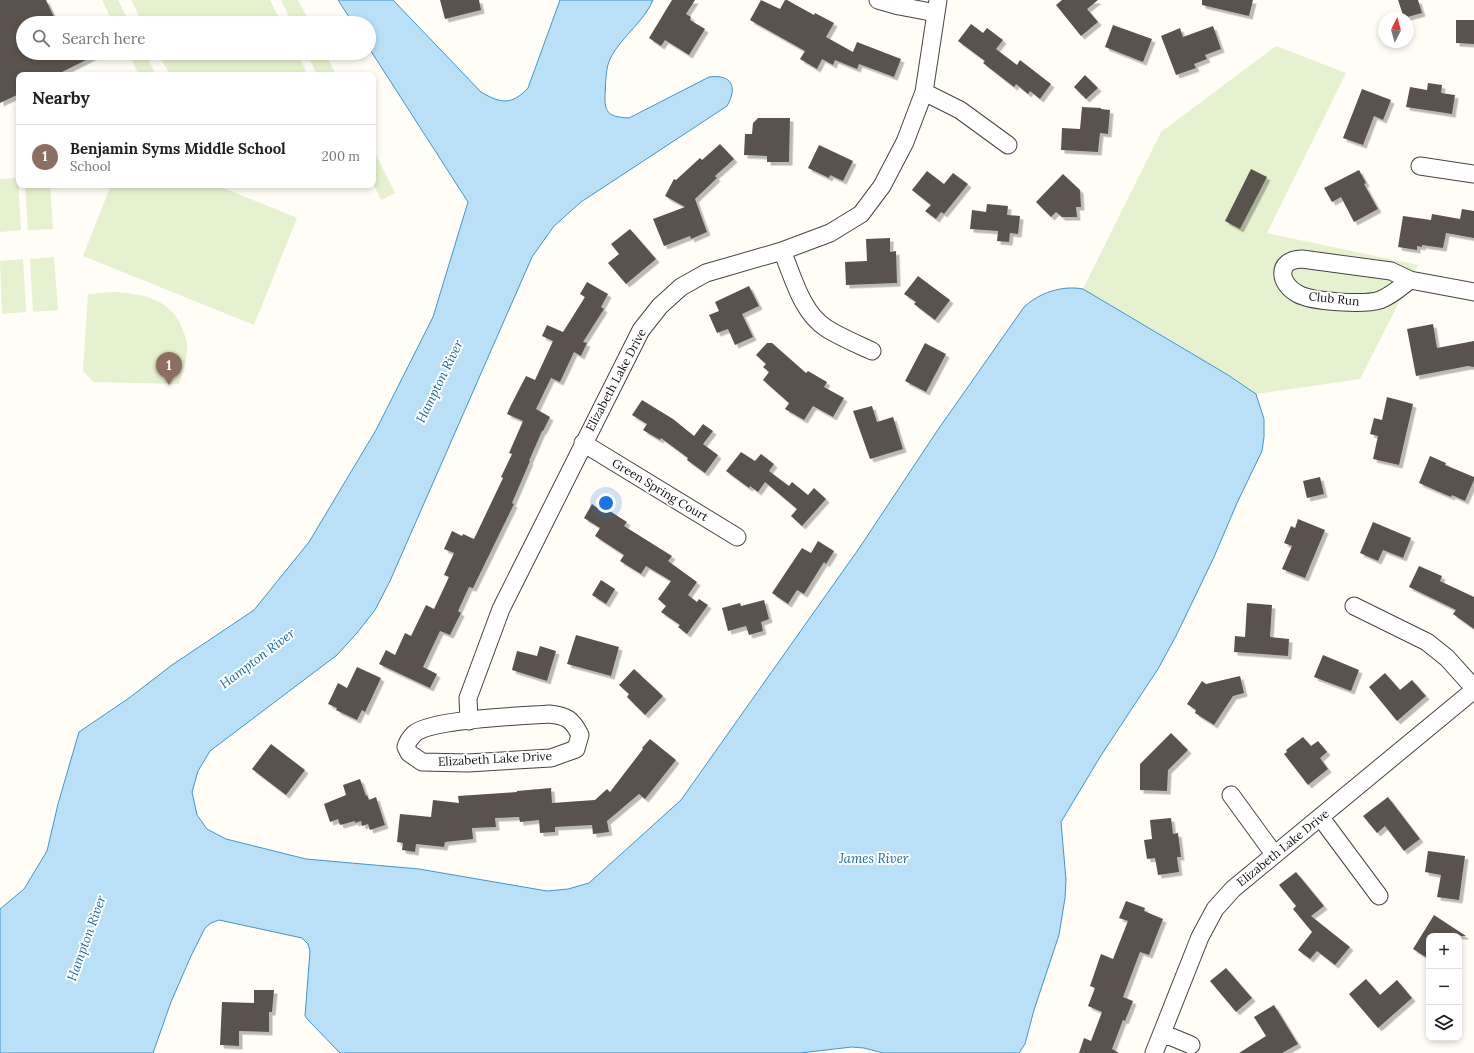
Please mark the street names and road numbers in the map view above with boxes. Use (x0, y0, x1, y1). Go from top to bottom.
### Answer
street label: Club Run (1308, 288, 1360, 309)
street label: Elizabeth Lake Drive (582, 325, 649, 434)
street label: Green Spring Court (609, 455, 711, 524)
street label: Elizabeth Lake Drive (438, 748, 553, 769)
street label: Elizabeth Lake Drive (1234, 806, 1332, 889)

